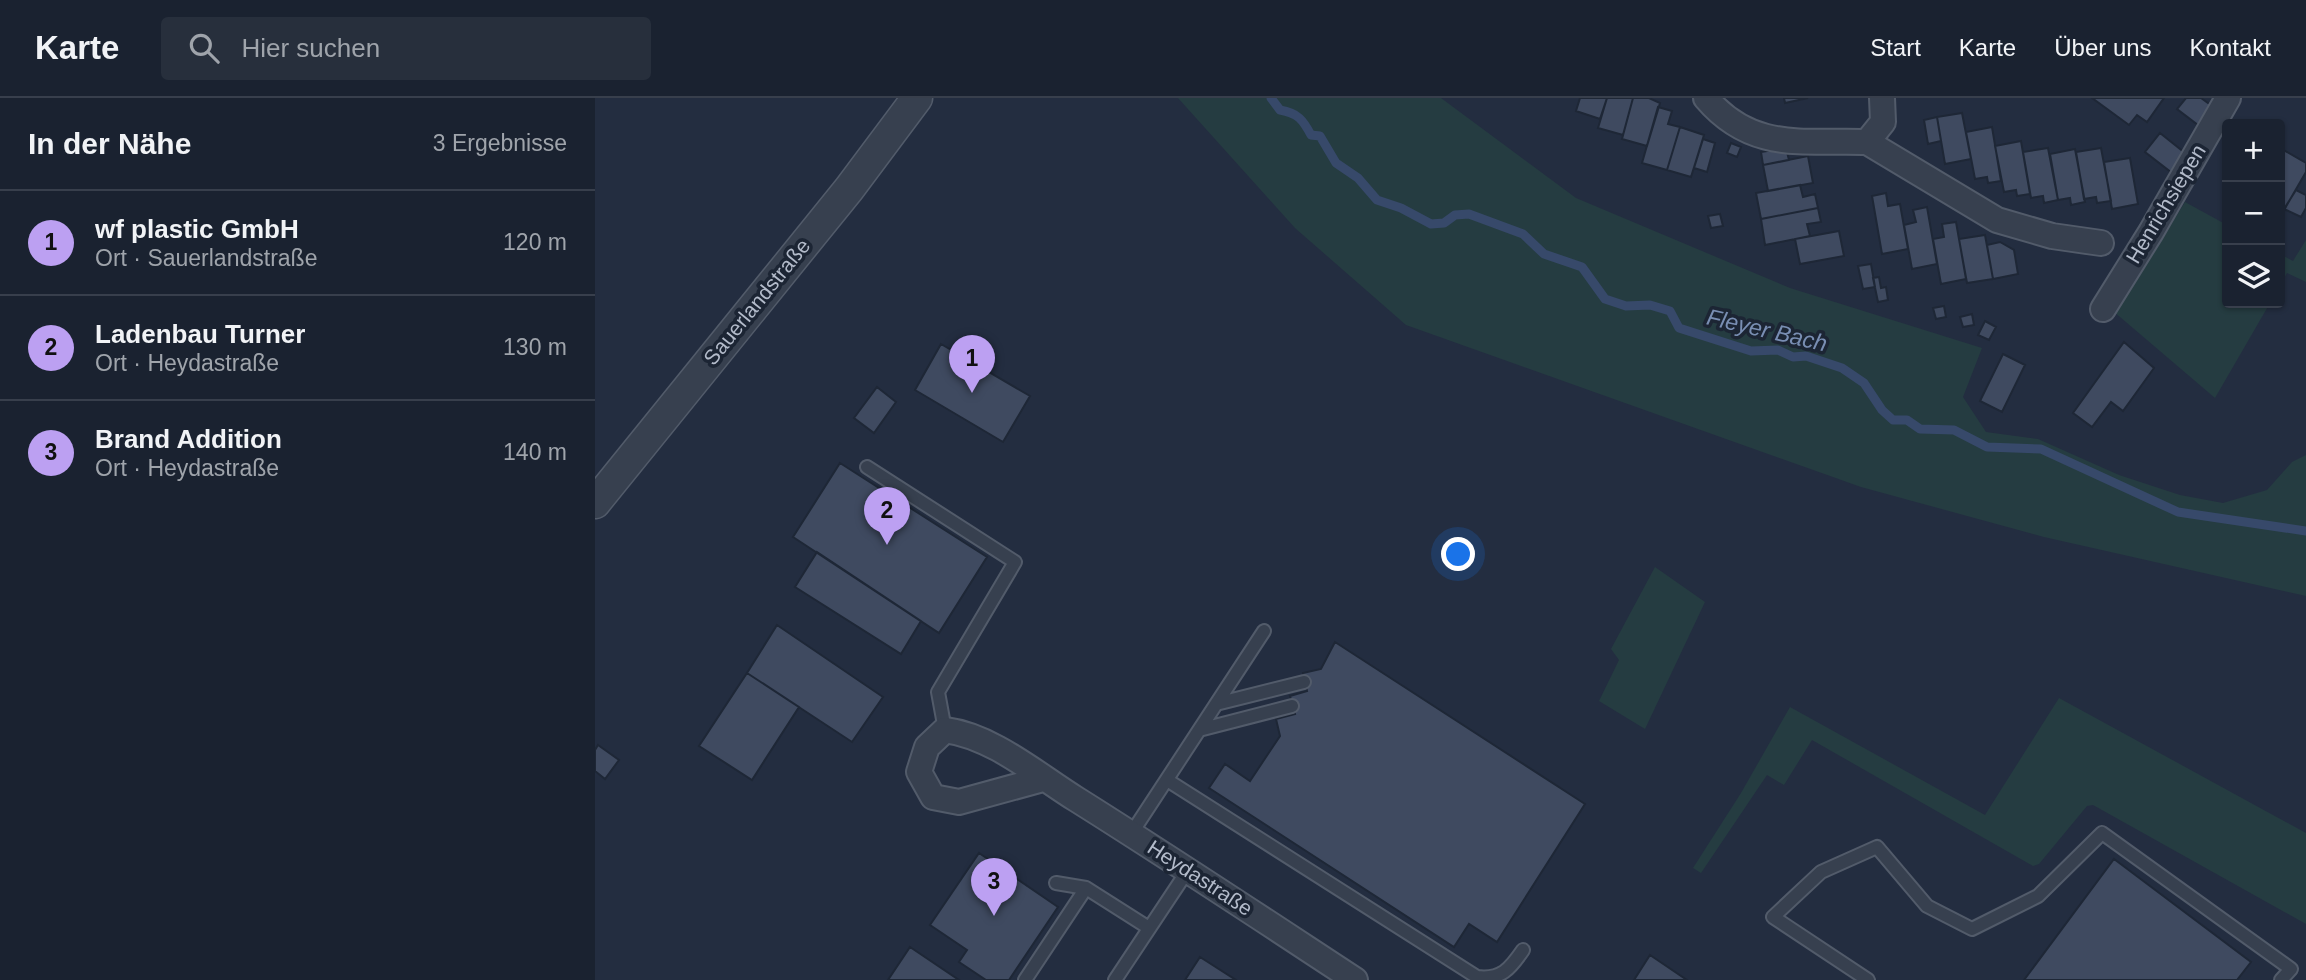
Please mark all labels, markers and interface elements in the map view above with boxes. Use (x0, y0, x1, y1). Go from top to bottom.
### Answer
search box (161, 17, 651, 80)
text: Karte (35, 29, 119, 66)
icon: search (185, 29, 223, 67)
text: Hier suchen (241, 33, 380, 63)
text: Start (1870, 34, 1921, 61)
text: Karte (1959, 34, 2016, 61)
text: Über uns (2054, 34, 2152, 61)
text: Kontakt (2190, 34, 2271, 61)
map controls (2222, 119, 2285, 308)
button: + (2222, 119, 2285, 182)
text: In der Nähe (28, 127, 191, 160)
text: 3 Ergebnisse (433, 130, 567, 156)
street label: Henrichsiepen (2121, 140, 2210, 267)
button: − (2222, 182, 2285, 245)
text: wf plastic GmbH (95, 214, 299, 244)
text: 1 (45, 229, 57, 255)
text: 120 m (503, 229, 567, 255)
street label: Sauerlandstraße (699, 234, 814, 369)
text: Ort · Sauerlandstraße (95, 245, 317, 271)
button: layers (2222, 245, 2285, 308)
water label: Fleyer Bach (1704, 304, 1830, 356)
text: Ladenbau Turner (95, 319, 305, 349)
text: 2 (45, 334, 57, 360)
text: 130 m (503, 334, 567, 360)
pin: 1 (949, 335, 995, 393)
text: Ort · Heydastraße (95, 350, 279, 376)
text: Brand Addition (95, 424, 282, 454)
text: 3 (45, 439, 57, 465)
text: 140 m (503, 439, 567, 465)
text: Ort · Heydastraße (95, 455, 279, 481)
pin: 2 (864, 487, 910, 545)
your location (1441, 537, 1475, 571)
street label: Heydastraße (1144, 835, 1257, 920)
pin: 3 (971, 858, 1017, 916)

